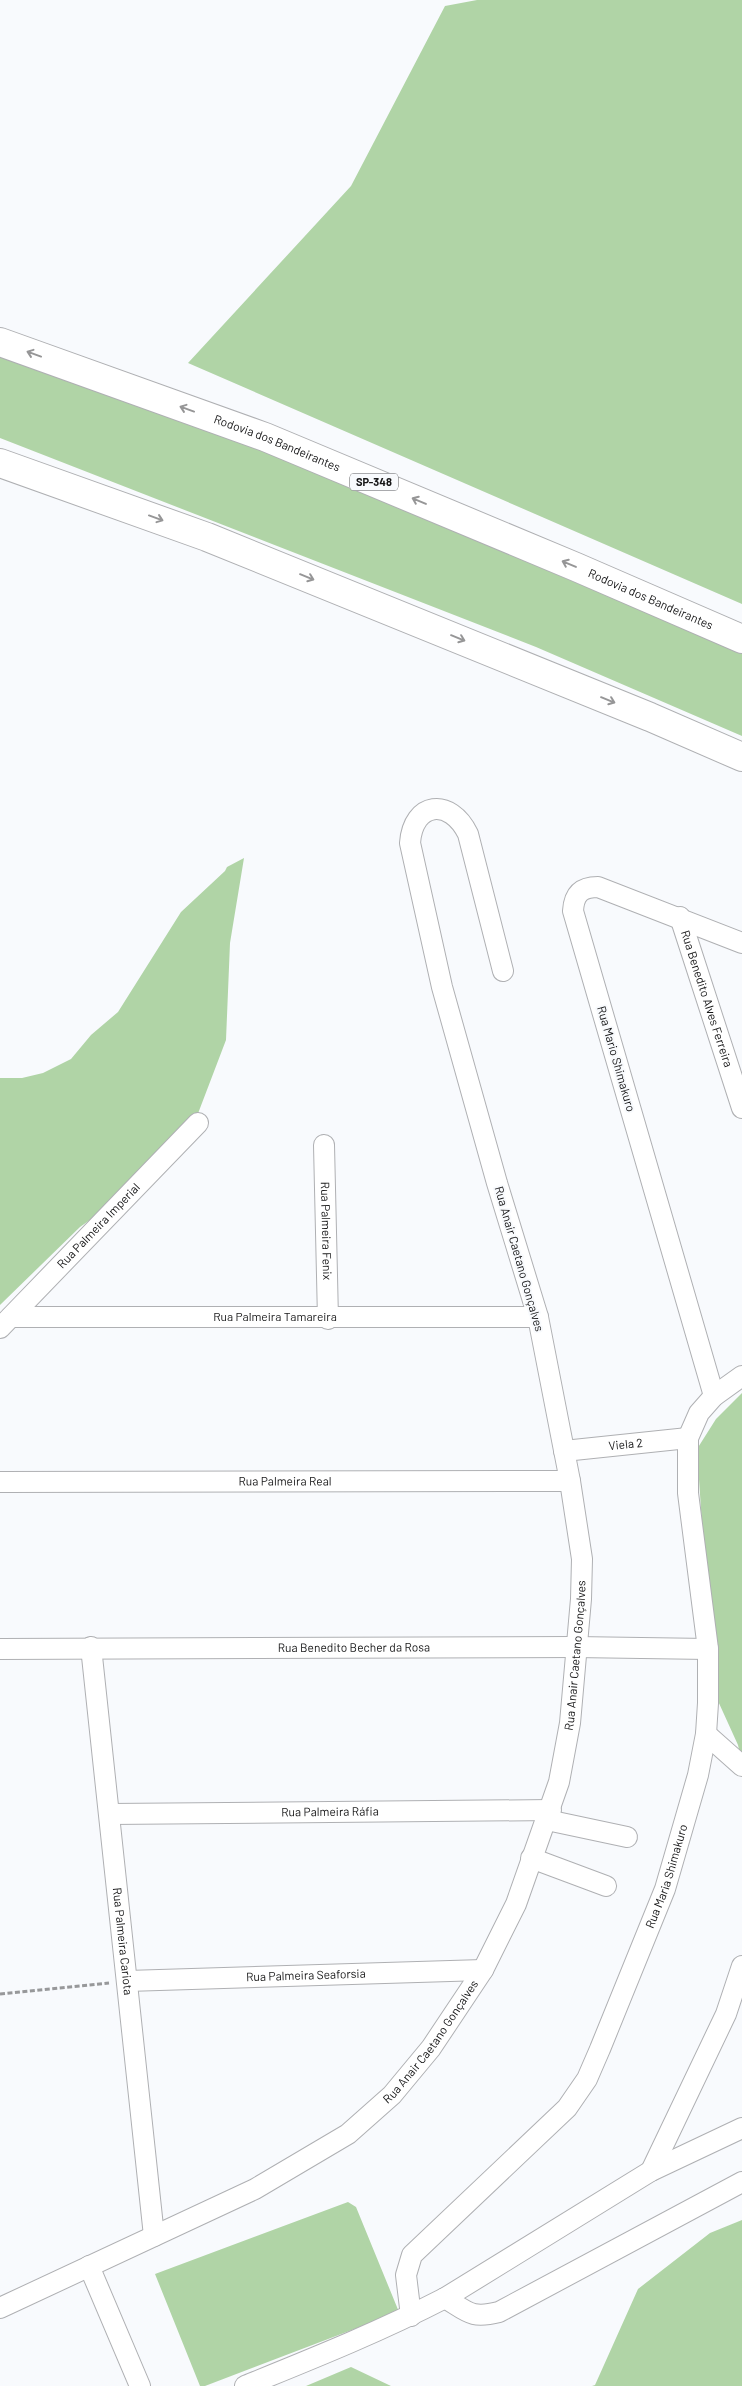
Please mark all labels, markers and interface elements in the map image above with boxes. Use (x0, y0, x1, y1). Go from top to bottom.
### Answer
one-way arrow (26, 349, 42, 358)
one-way arrow (179, 404, 195, 413)
street label: Rodovia dos Bandeirantes (212, 411, 343, 474)
road number: SP-348 (350, 474, 398, 491)
one-way arrow (412, 496, 427, 505)
one-way arrow (148, 514, 163, 523)
one-way arrow (562, 558, 577, 568)
street label: Rodovia dos Bandeirantes (587, 565, 716, 632)
one-way arrow (300, 573, 315, 582)
one-way arrow (450, 634, 465, 644)
one-way arrow (600, 696, 615, 705)
street label: Rua Benedito Alves Ferreira (679, 928, 736, 1069)
street label: Rua Mario Shimakuro (595, 1004, 639, 1113)
street label: Rua Palmeira Imperial (54, 1180, 142, 1271)
street label: Rua Palmeira Fenix (319, 1182, 335, 1281)
street label: Rua Anair Caetano Gonçalves (492, 1184, 547, 1333)
street label: Rua Palmeira Tamareira (213, 1309, 337, 1323)
street label: Viela 2 (608, 1435, 643, 1452)
street label: Rua Palmeira Real (238, 1473, 332, 1488)
street label: Rua Anair Caetano Gonçalves (561, 1580, 587, 1732)
street label: Rua Benedito Becher da Rosa (278, 1640, 430, 1654)
street label: Rua Palmeira Ráfia (281, 1804, 379, 1818)
street label: Rua Maria Shimakuro (642, 1822, 689, 1930)
street label: Rua Palmeira Cariota (111, 1887, 136, 1996)
street label: Rua Palmeira Seaforsia (246, 1966, 366, 1983)
street label: Rua Anair Caetano Gonçalves (380, 1977, 480, 2106)

